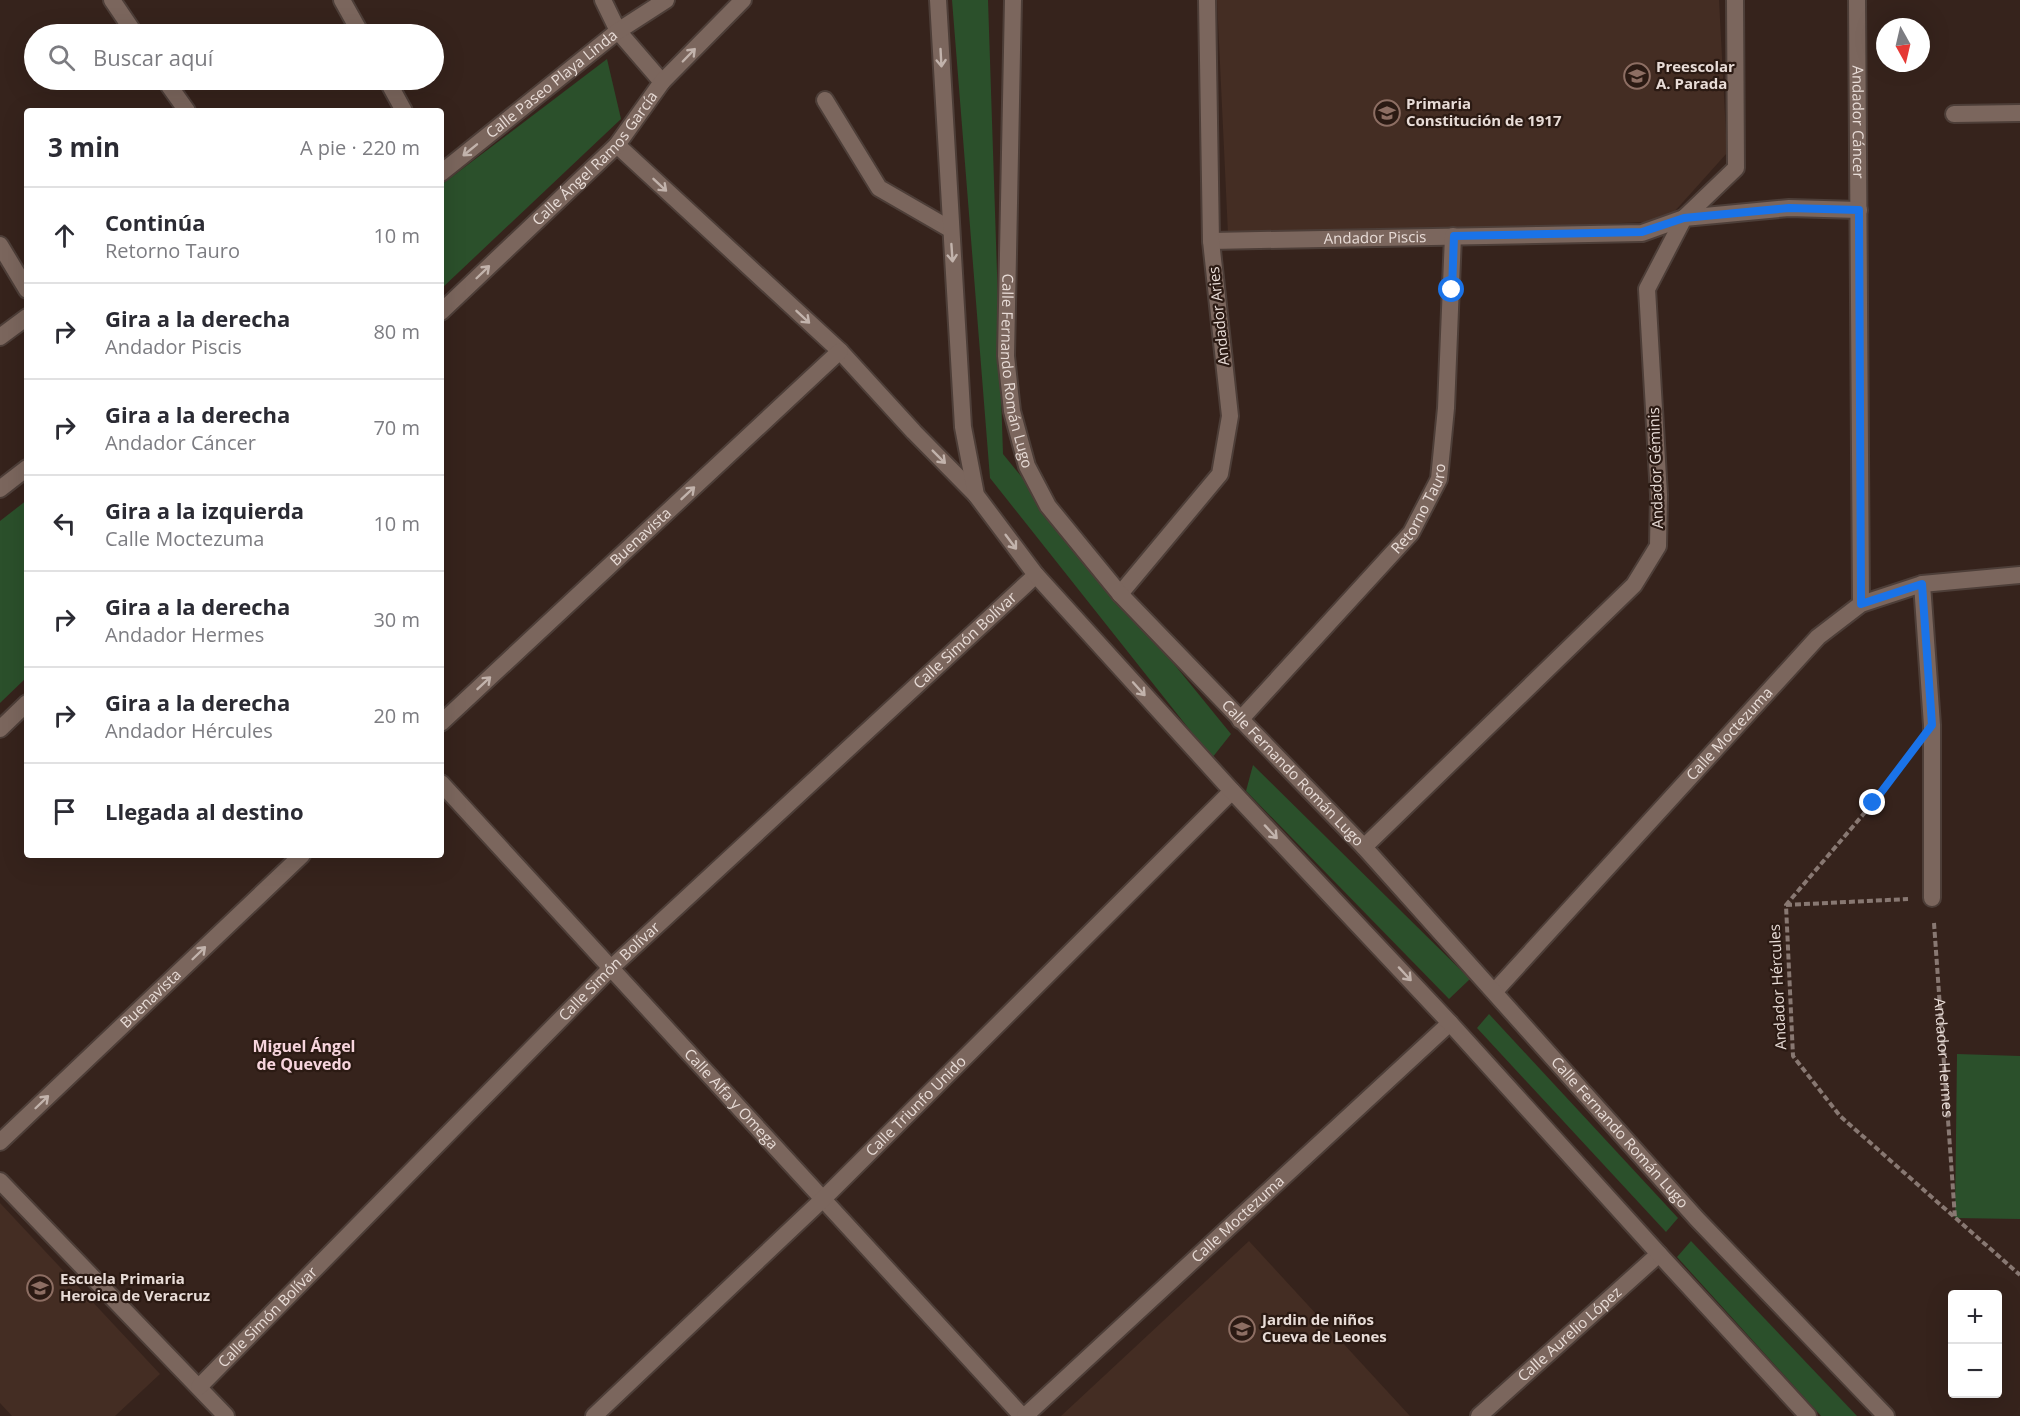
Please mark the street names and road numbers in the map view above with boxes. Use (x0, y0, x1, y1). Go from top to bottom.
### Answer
street label: Calle Paseo Playa Linda (481, 25, 621, 142)
street label: Andador Cáncer (1848, 65, 1869, 179)
street label: Calle Ángel Ramos García (527, 87, 661, 229)
street label: Andador Piscis (1323, 226, 1426, 248)
street label: Andador Aries (1203, 266, 1233, 367)
street label: Calle Fernando Román Lugo (997, 273, 1038, 470)
street label: Andador Géminis (1643, 407, 1667, 529)
street label: Retorno Tauro (1386, 463, 1449, 558)
street label: Buenavista (605, 503, 675, 570)
street label: Calle Simón Bolívar (908, 587, 1021, 693)
street label: Calle Moctezuma (1681, 682, 1777, 784)
street label: Calle Fernando Román Lugo (1218, 695, 1369, 850)
street label: Calle Simón Bolívar (554, 917, 664, 1025)
street label: Andador Hércules (1764, 924, 1790, 1050)
street label: Buenavista (115, 964, 185, 1032)
street label: Andador Hermes (1930, 997, 1959, 1118)
street label: Calle Alfa y Omega (680, 1044, 783, 1153)
street label: Calle Triunfo Unido (861, 1051, 970, 1160)
street label: Calle Fernando Román Lugo (1547, 1052, 1693, 1212)
street label: Calle Moctezuma (1187, 1170, 1288, 1266)
street label: Calle Simón Bolívar (213, 1262, 321, 1371)
street label: Calle Aurelio López (1513, 1282, 1625, 1386)

